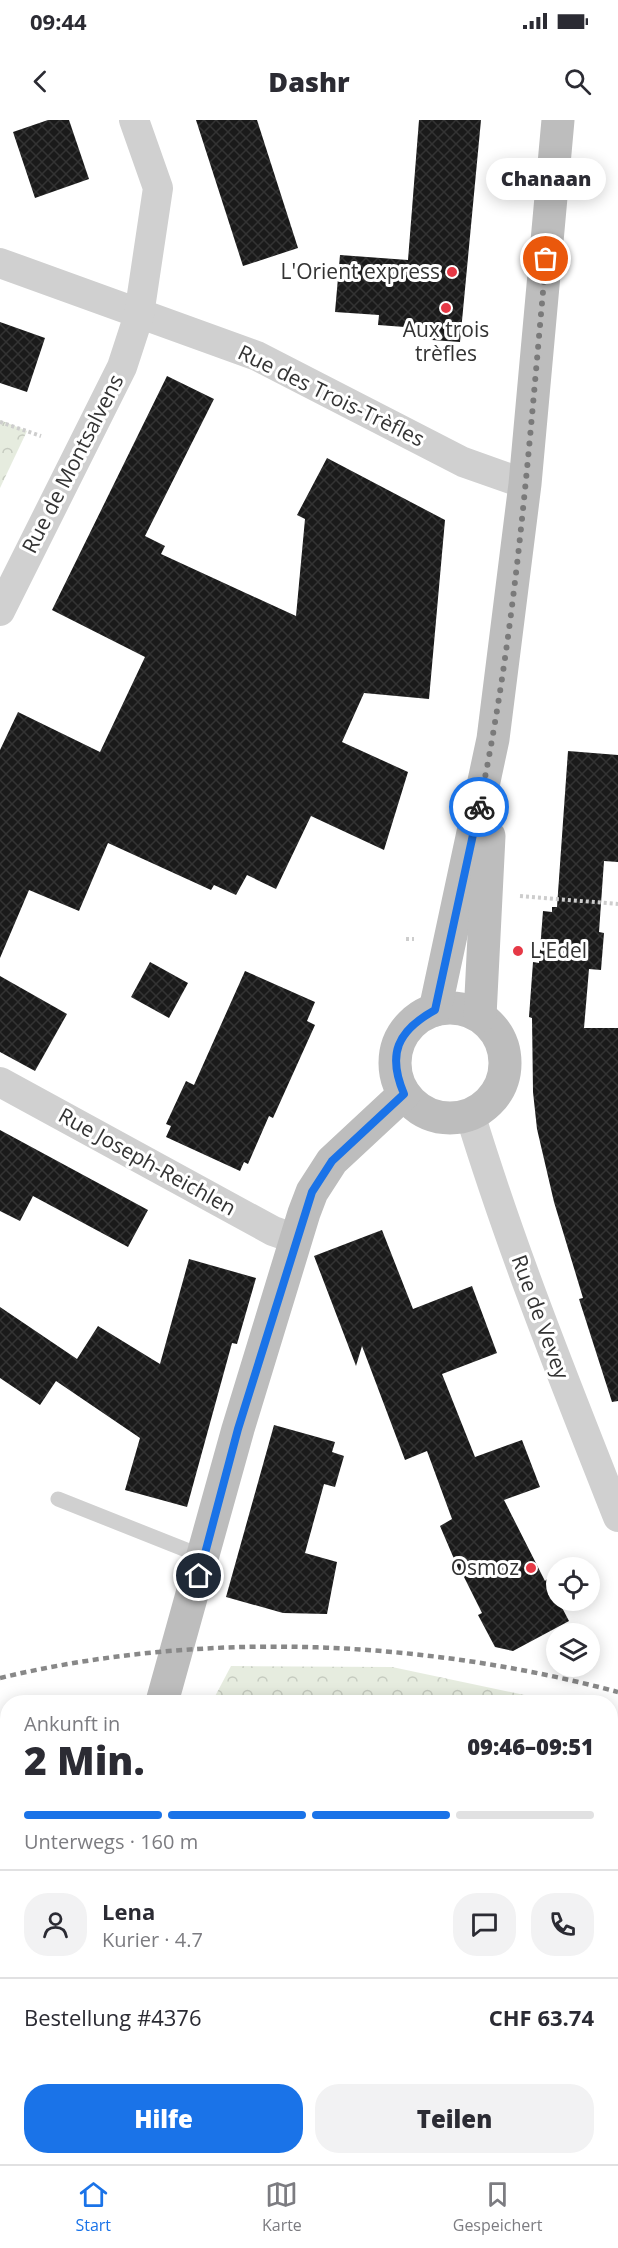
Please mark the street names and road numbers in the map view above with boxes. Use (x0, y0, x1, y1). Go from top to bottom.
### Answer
street label: Rue des Trois-Trèfles (234, 338, 429, 452)
street label: Rue de Montsalvens (15, 369, 129, 558)
street label: Rue Joseph-Reichlen (54, 1101, 241, 1222)
street label: Rue de Vevey (506, 1251, 577, 1383)

